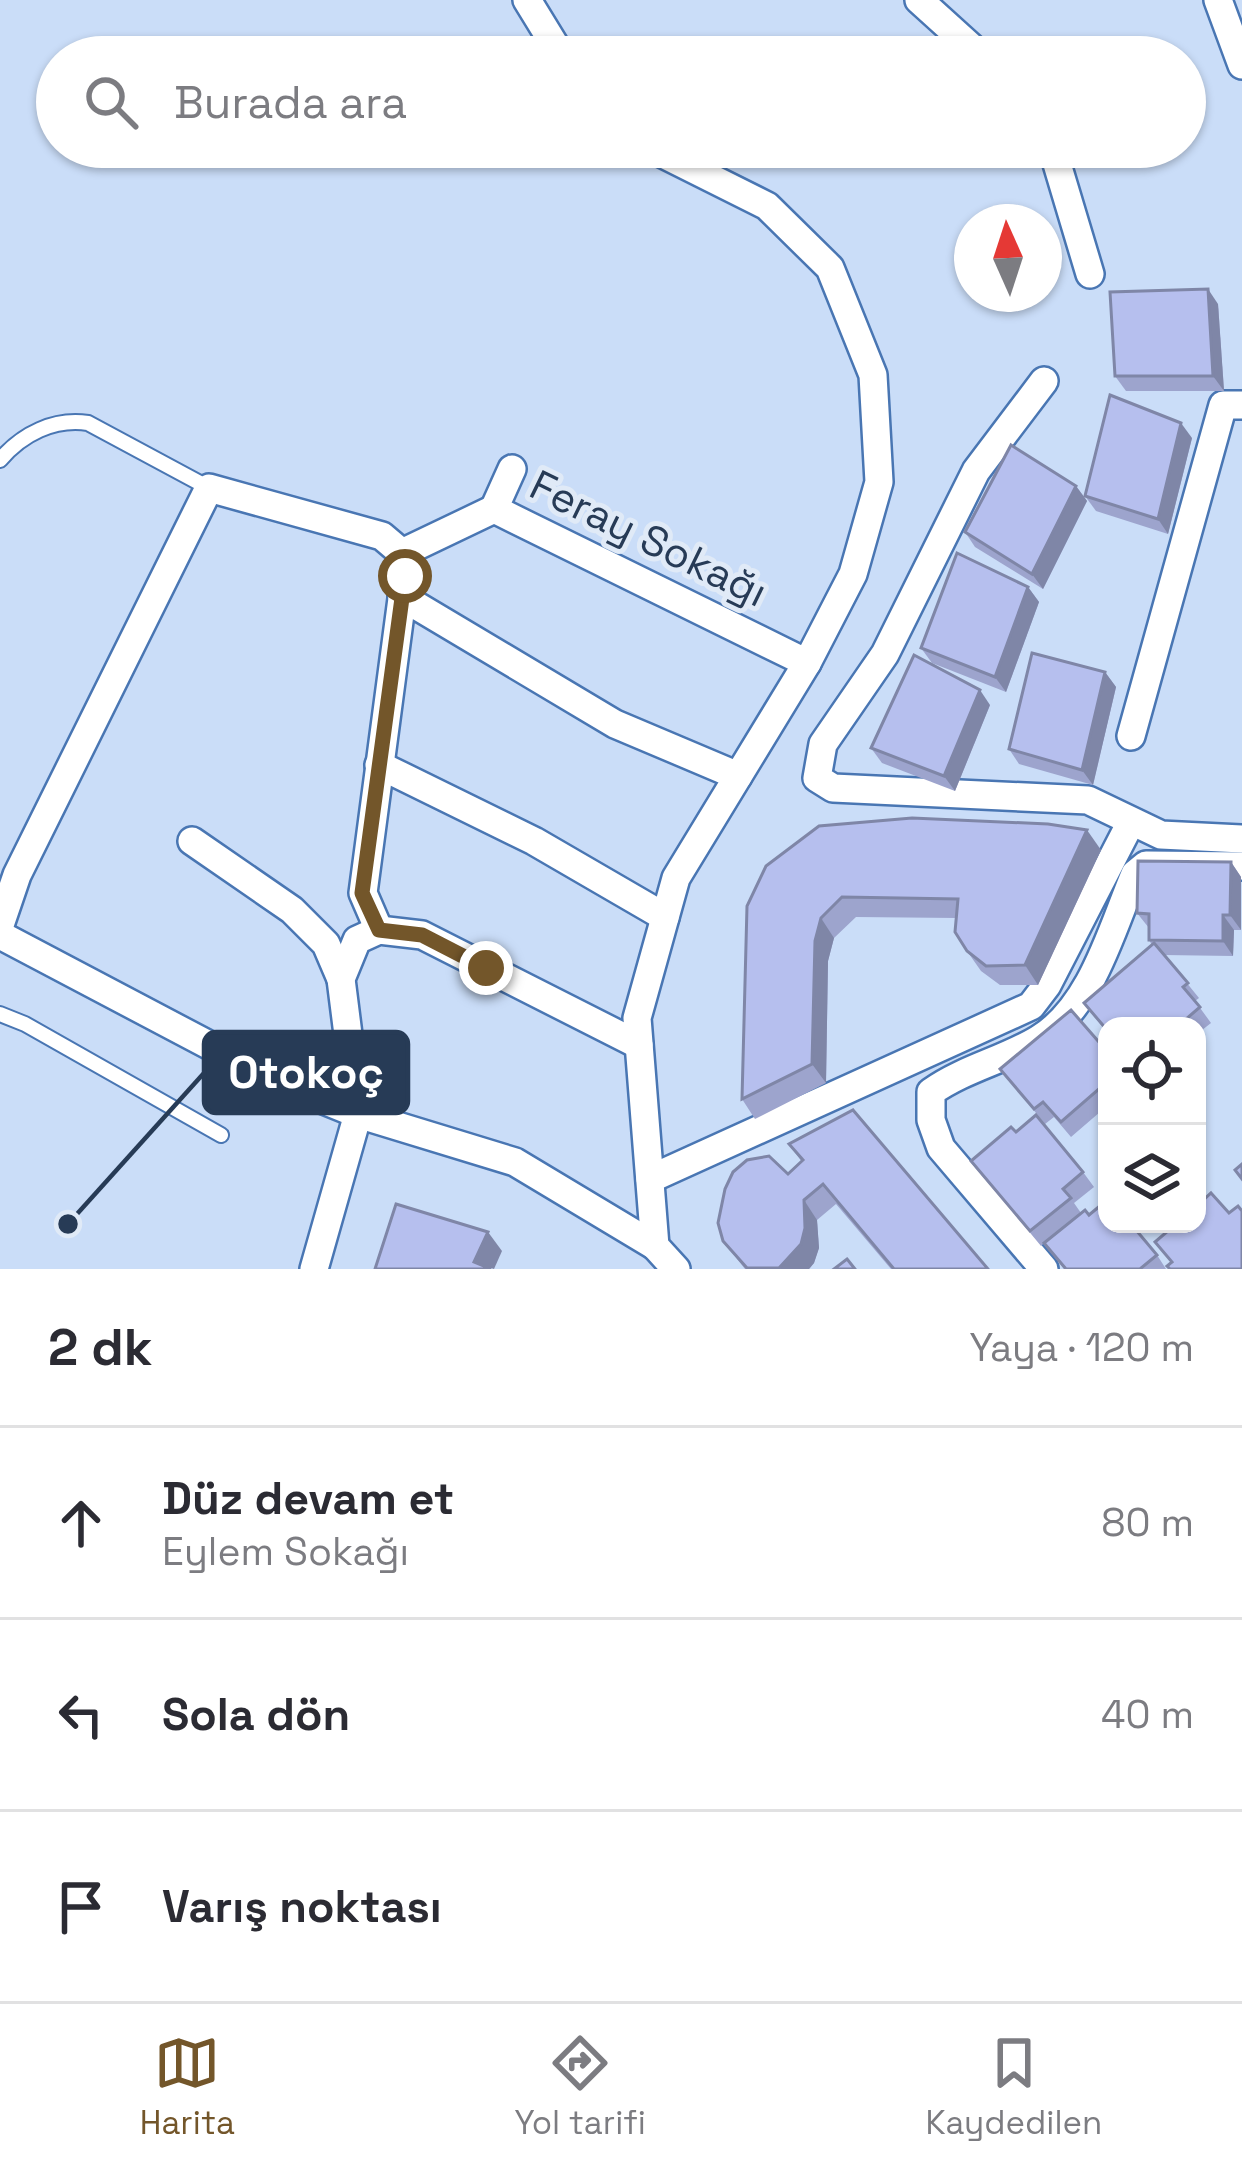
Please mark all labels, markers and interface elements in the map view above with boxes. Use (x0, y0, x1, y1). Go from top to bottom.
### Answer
search box (36, 36, 1206, 168)
icon: search (78, 69, 144, 135)
text: Burada ara (174, 74, 407, 131)
north arrow (954, 204, 1062, 312)
street label: Feray Sokağı (522, 458, 776, 619)
route start (378, 549, 432, 603)
route end (459, 941, 513, 995)
map controls (1098, 1017, 1206, 1233)
button: locate (1098, 1017, 1206, 1125)
callout: Otokoç (204, 1032, 408, 1113)
text: Otokoç (228, 1044, 384, 1101)
button: layers (1098, 1125, 1206, 1233)
text: 2 dk (48, 1315, 153, 1380)
text: Yaya · 120 m (969, 1323, 1194, 1372)
text: Düz devam et (162, 1470, 454, 1527)
icon: ahead (48, 1490, 114, 1556)
text: 80 m (1101, 1498, 1194, 1547)
text: Eylem Sokağı (162, 1527, 409, 1576)
icon: left (48, 1682, 114, 1748)
text: Sola dön (162, 1686, 350, 1743)
text: 40 m (1101, 1690, 1194, 1739)
icon: arrive (48, 1874, 114, 1940)
text: Varış noktası (162, 1878, 442, 1935)
tab: Harita (140, 2030, 235, 2144)
tab: Yol tarifi (514, 2030, 646, 2144)
tab: Kaydedilen (925, 2030, 1102, 2144)

